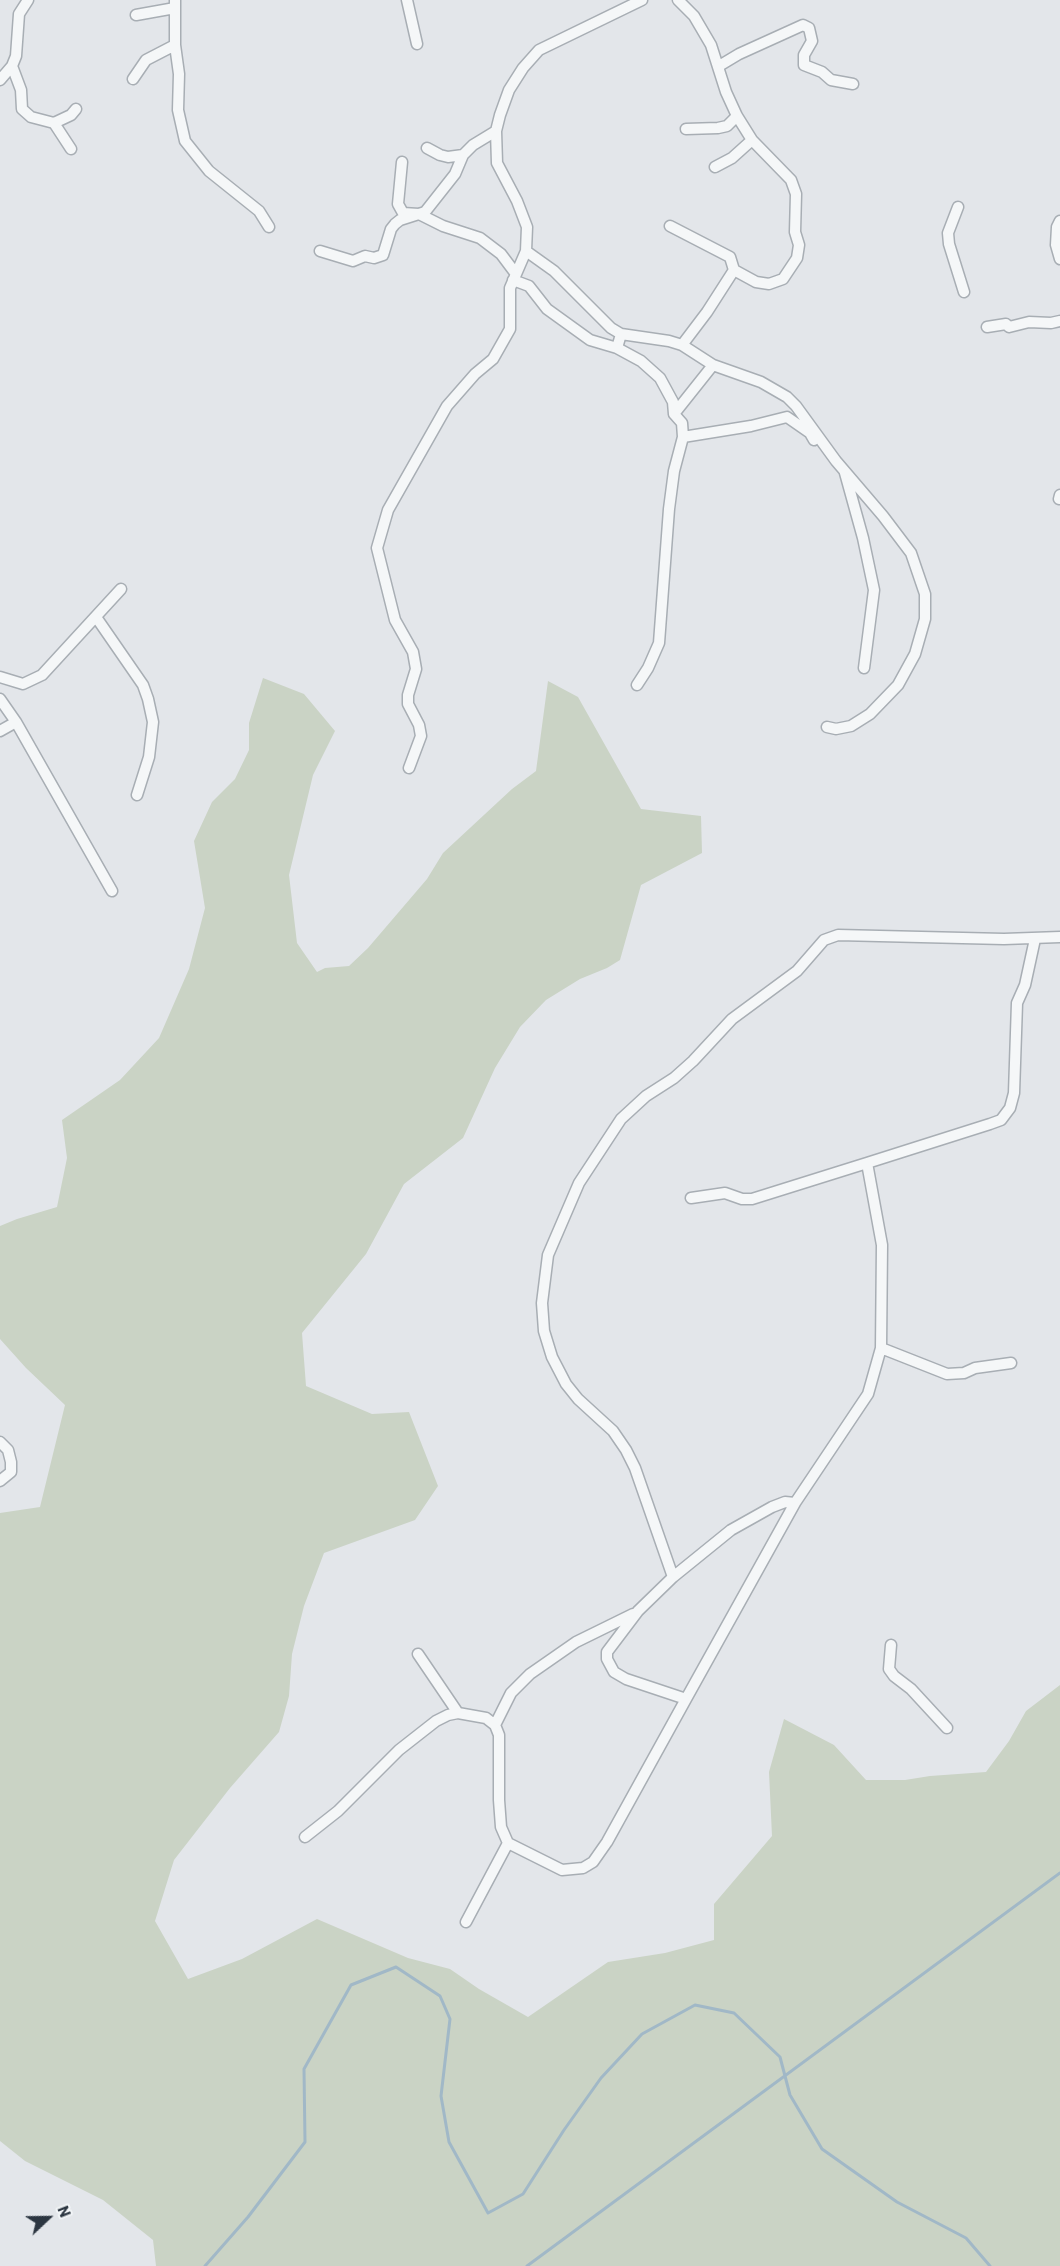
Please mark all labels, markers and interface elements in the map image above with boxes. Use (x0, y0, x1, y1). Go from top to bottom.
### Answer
north arrow (18, 2188, 78, 2248)
text: N (54, 2203, 76, 2220)

